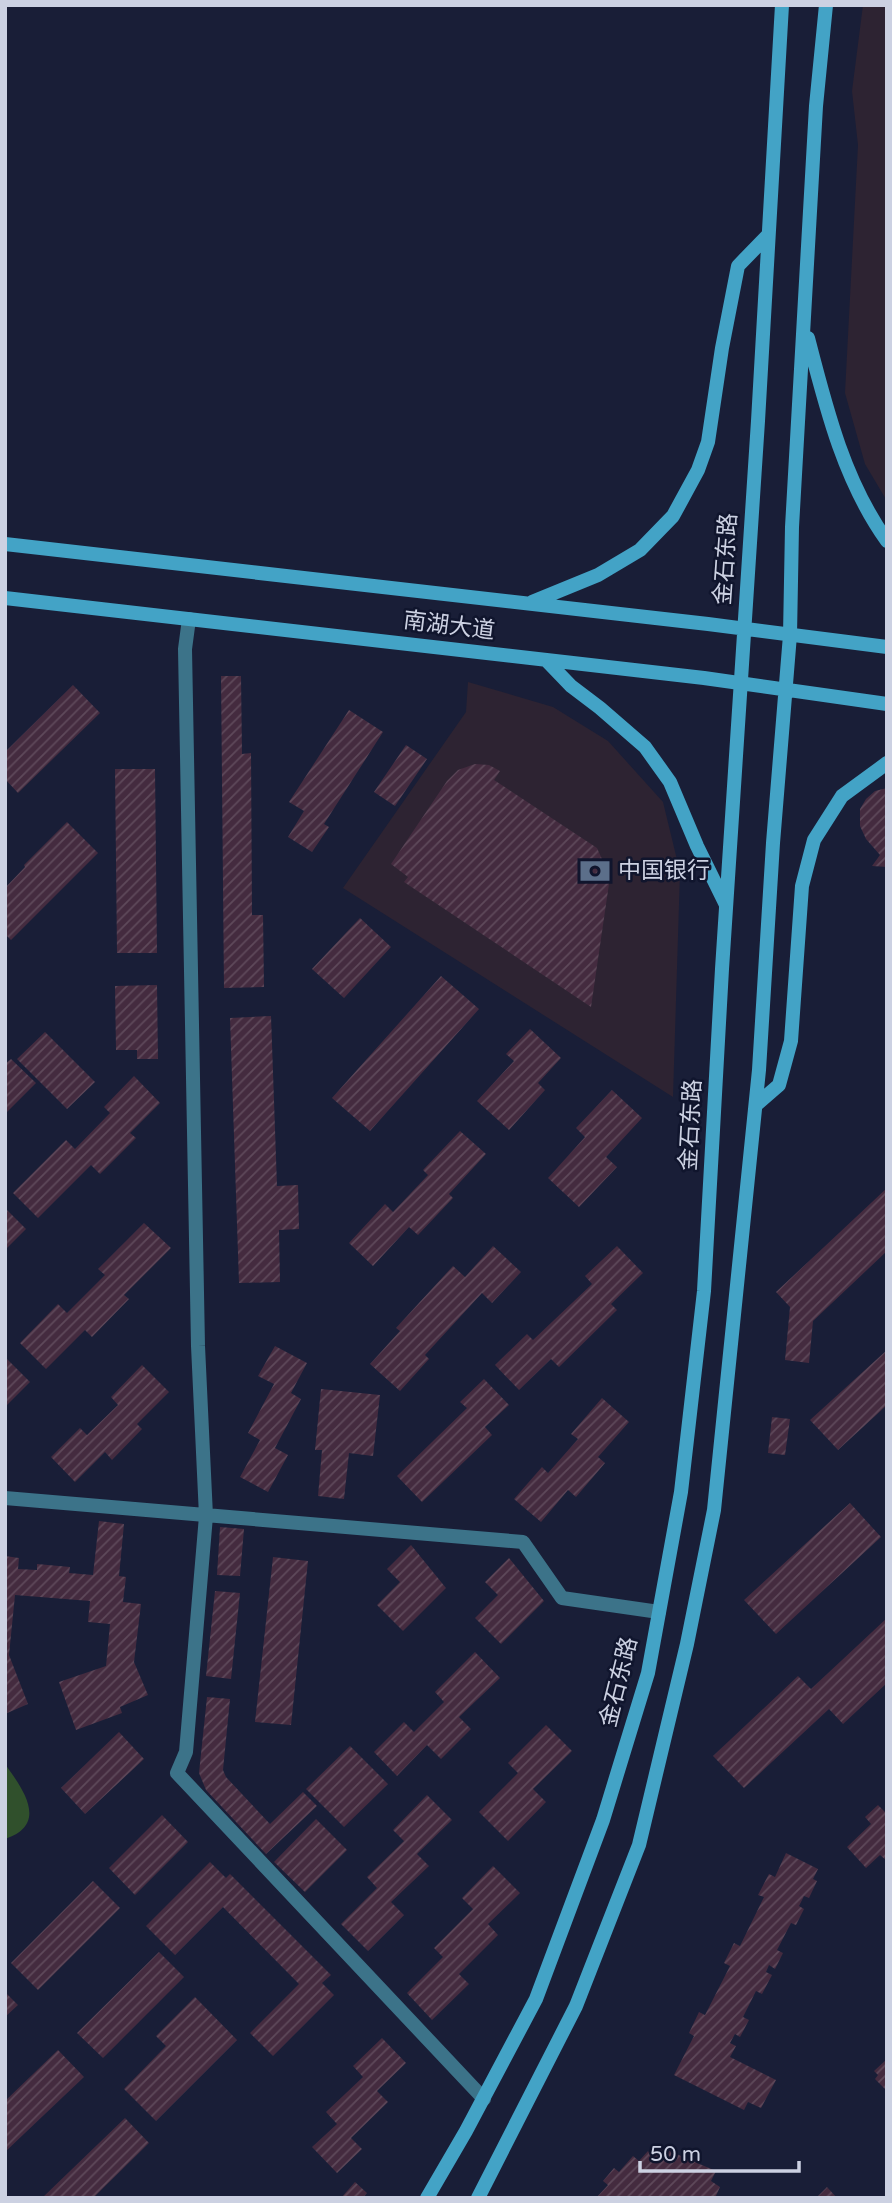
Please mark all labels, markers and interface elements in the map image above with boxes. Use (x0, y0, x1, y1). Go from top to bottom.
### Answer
street label: 金石东路 (709, 512, 743, 606)
street label: 南湖大道 (402, 606, 496, 646)
bank icon: 中国银行 (578, 854, 612, 888)
place label: 中国银行 (618, 857, 710, 885)
street label: 金石东路 (675, 1078, 707, 1172)
street label: 金石东路 (594, 1634, 644, 1730)
scale bar (640, 2130, 799, 2174)
text: 50 m (650, 2142, 701, 2167)

